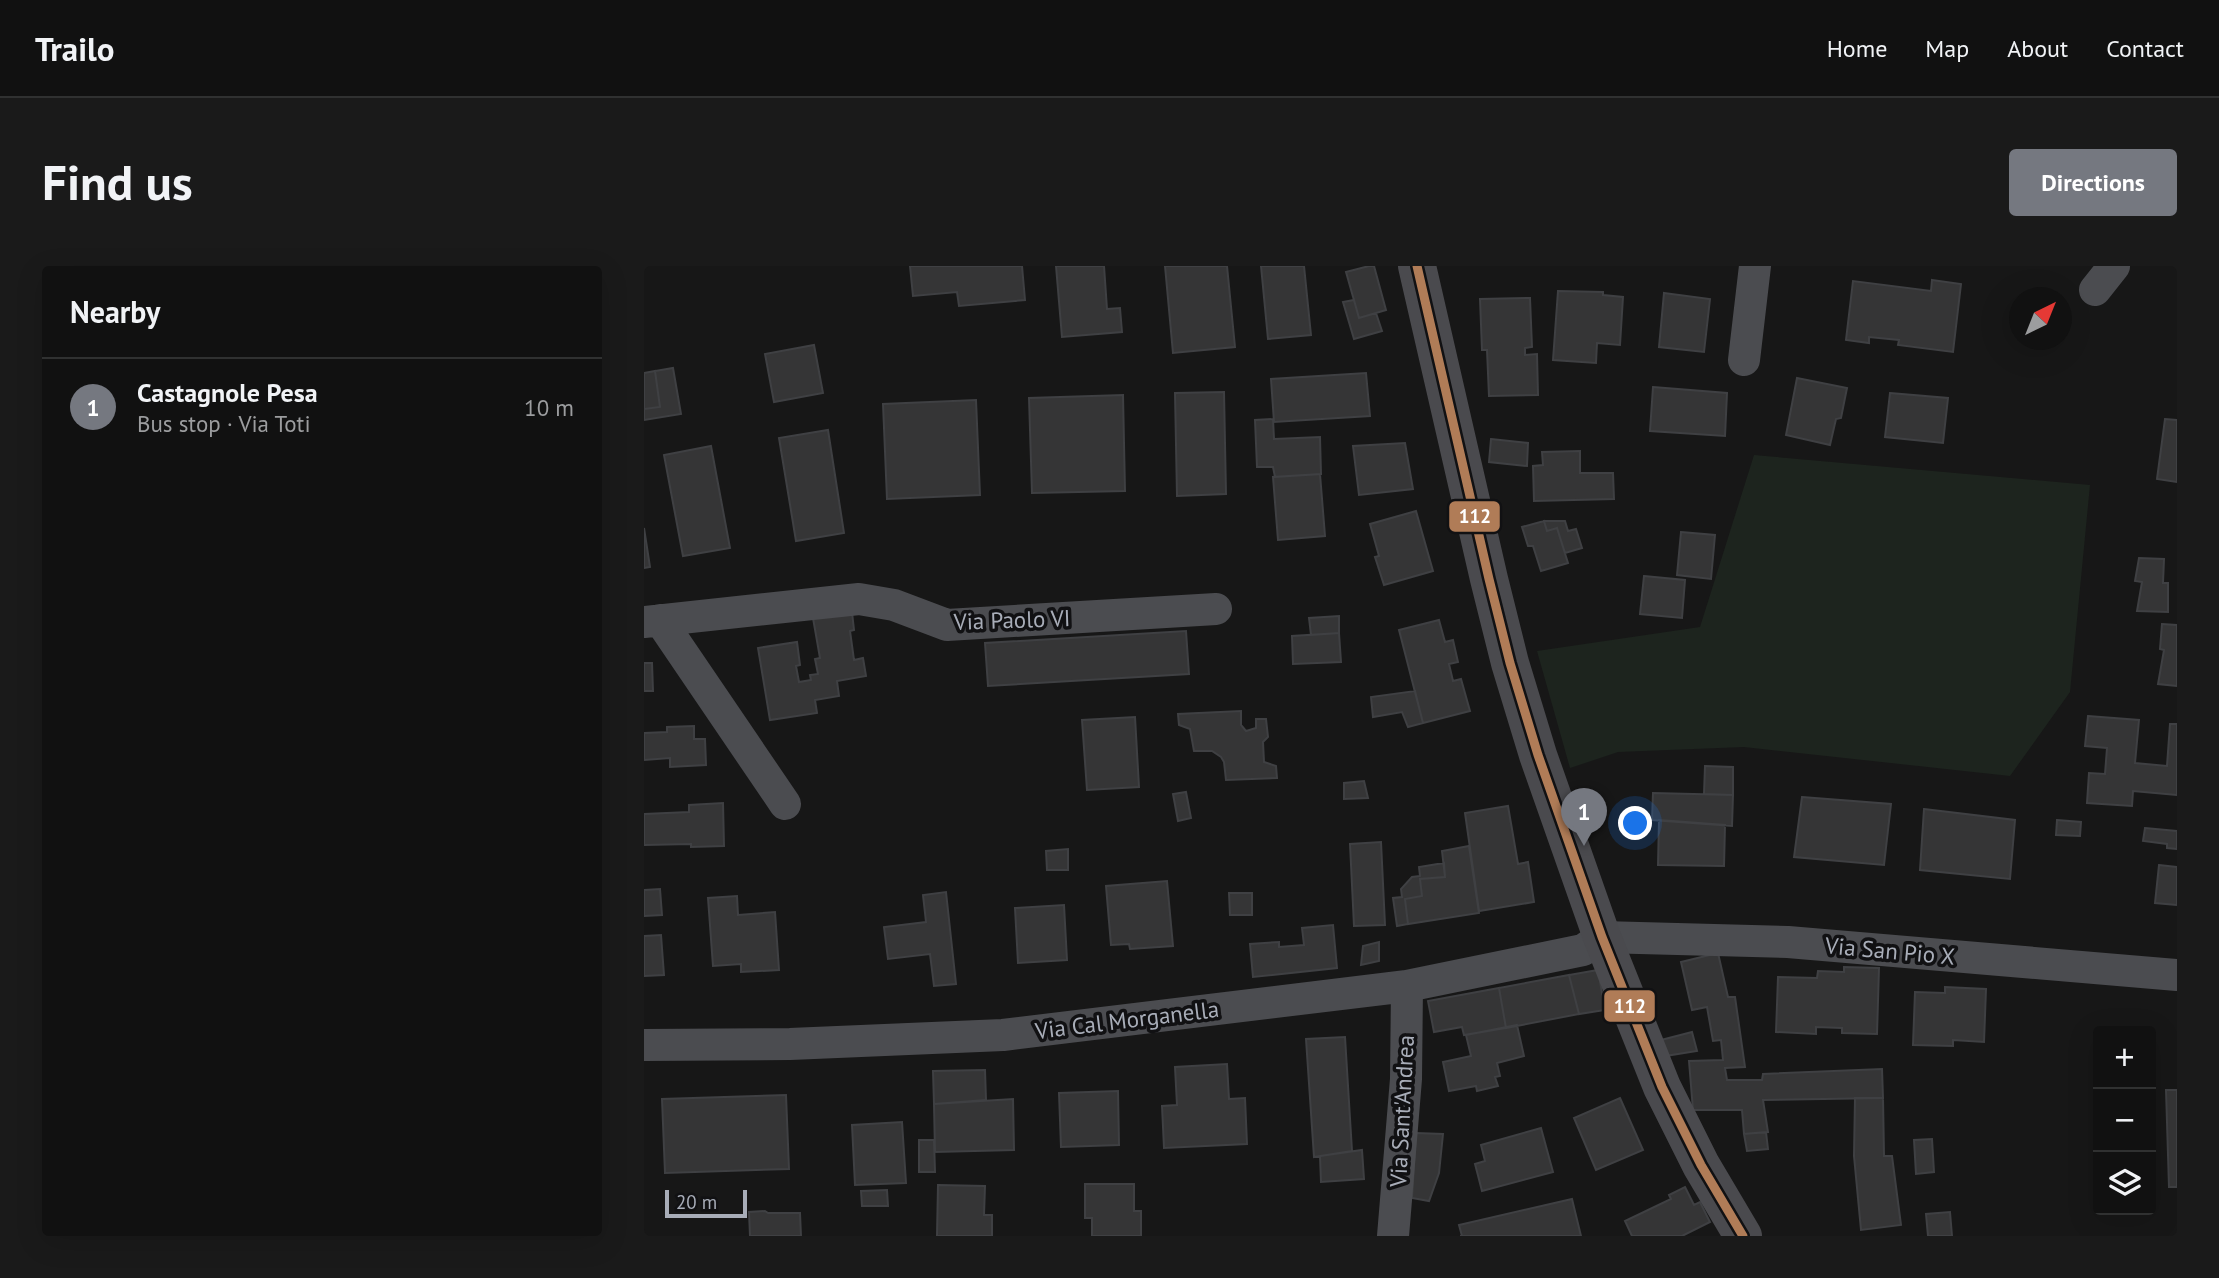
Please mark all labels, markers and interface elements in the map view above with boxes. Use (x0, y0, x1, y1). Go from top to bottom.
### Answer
text: Trailo (35, 27, 115, 70)
text: Home (1827, 33, 1887, 64)
text: Map (1925, 33, 1969, 64)
text: About (2007, 33, 2068, 64)
text: Contact (2106, 33, 2184, 64)
button: Directions (2009, 149, 2177, 216)
text: Find us (42, 150, 193, 214)
north arrow (2009, 287, 2072, 350)
text: Nearby (70, 292, 160, 331)
text: Castagnole Pesa (137, 376, 318, 409)
text: 1 (86, 393, 100, 422)
text: 10 m (524, 393, 574, 422)
text: Bus stop · Via Toti (137, 409, 311, 438)
line badge: 112 (1448, 500, 1501, 533)
text: 112 (1459, 504, 1491, 528)
street label: Via Paolo VI (952, 603, 1071, 636)
pin: 1 (1561, 788, 1607, 846)
your location (1618, 806, 1652, 840)
street label: Via San Pio X (1823, 930, 1956, 971)
line badge: 112 (1603, 989, 1656, 1023)
street label: Via Cal Morganella (1032, 994, 1221, 1045)
text: 112 (1614, 994, 1646, 1018)
map controls (2093, 1026, 2156, 1215)
button: + (2093, 1026, 2156, 1089)
street label: Via Sant'Andrea (1383, 1034, 1420, 1189)
button: − (2093, 1089, 2156, 1152)
button: layers (2093, 1152, 2156, 1215)
scale bar (665, 1187, 747, 1219)
text: 20 m (676, 1190, 717, 1214)

